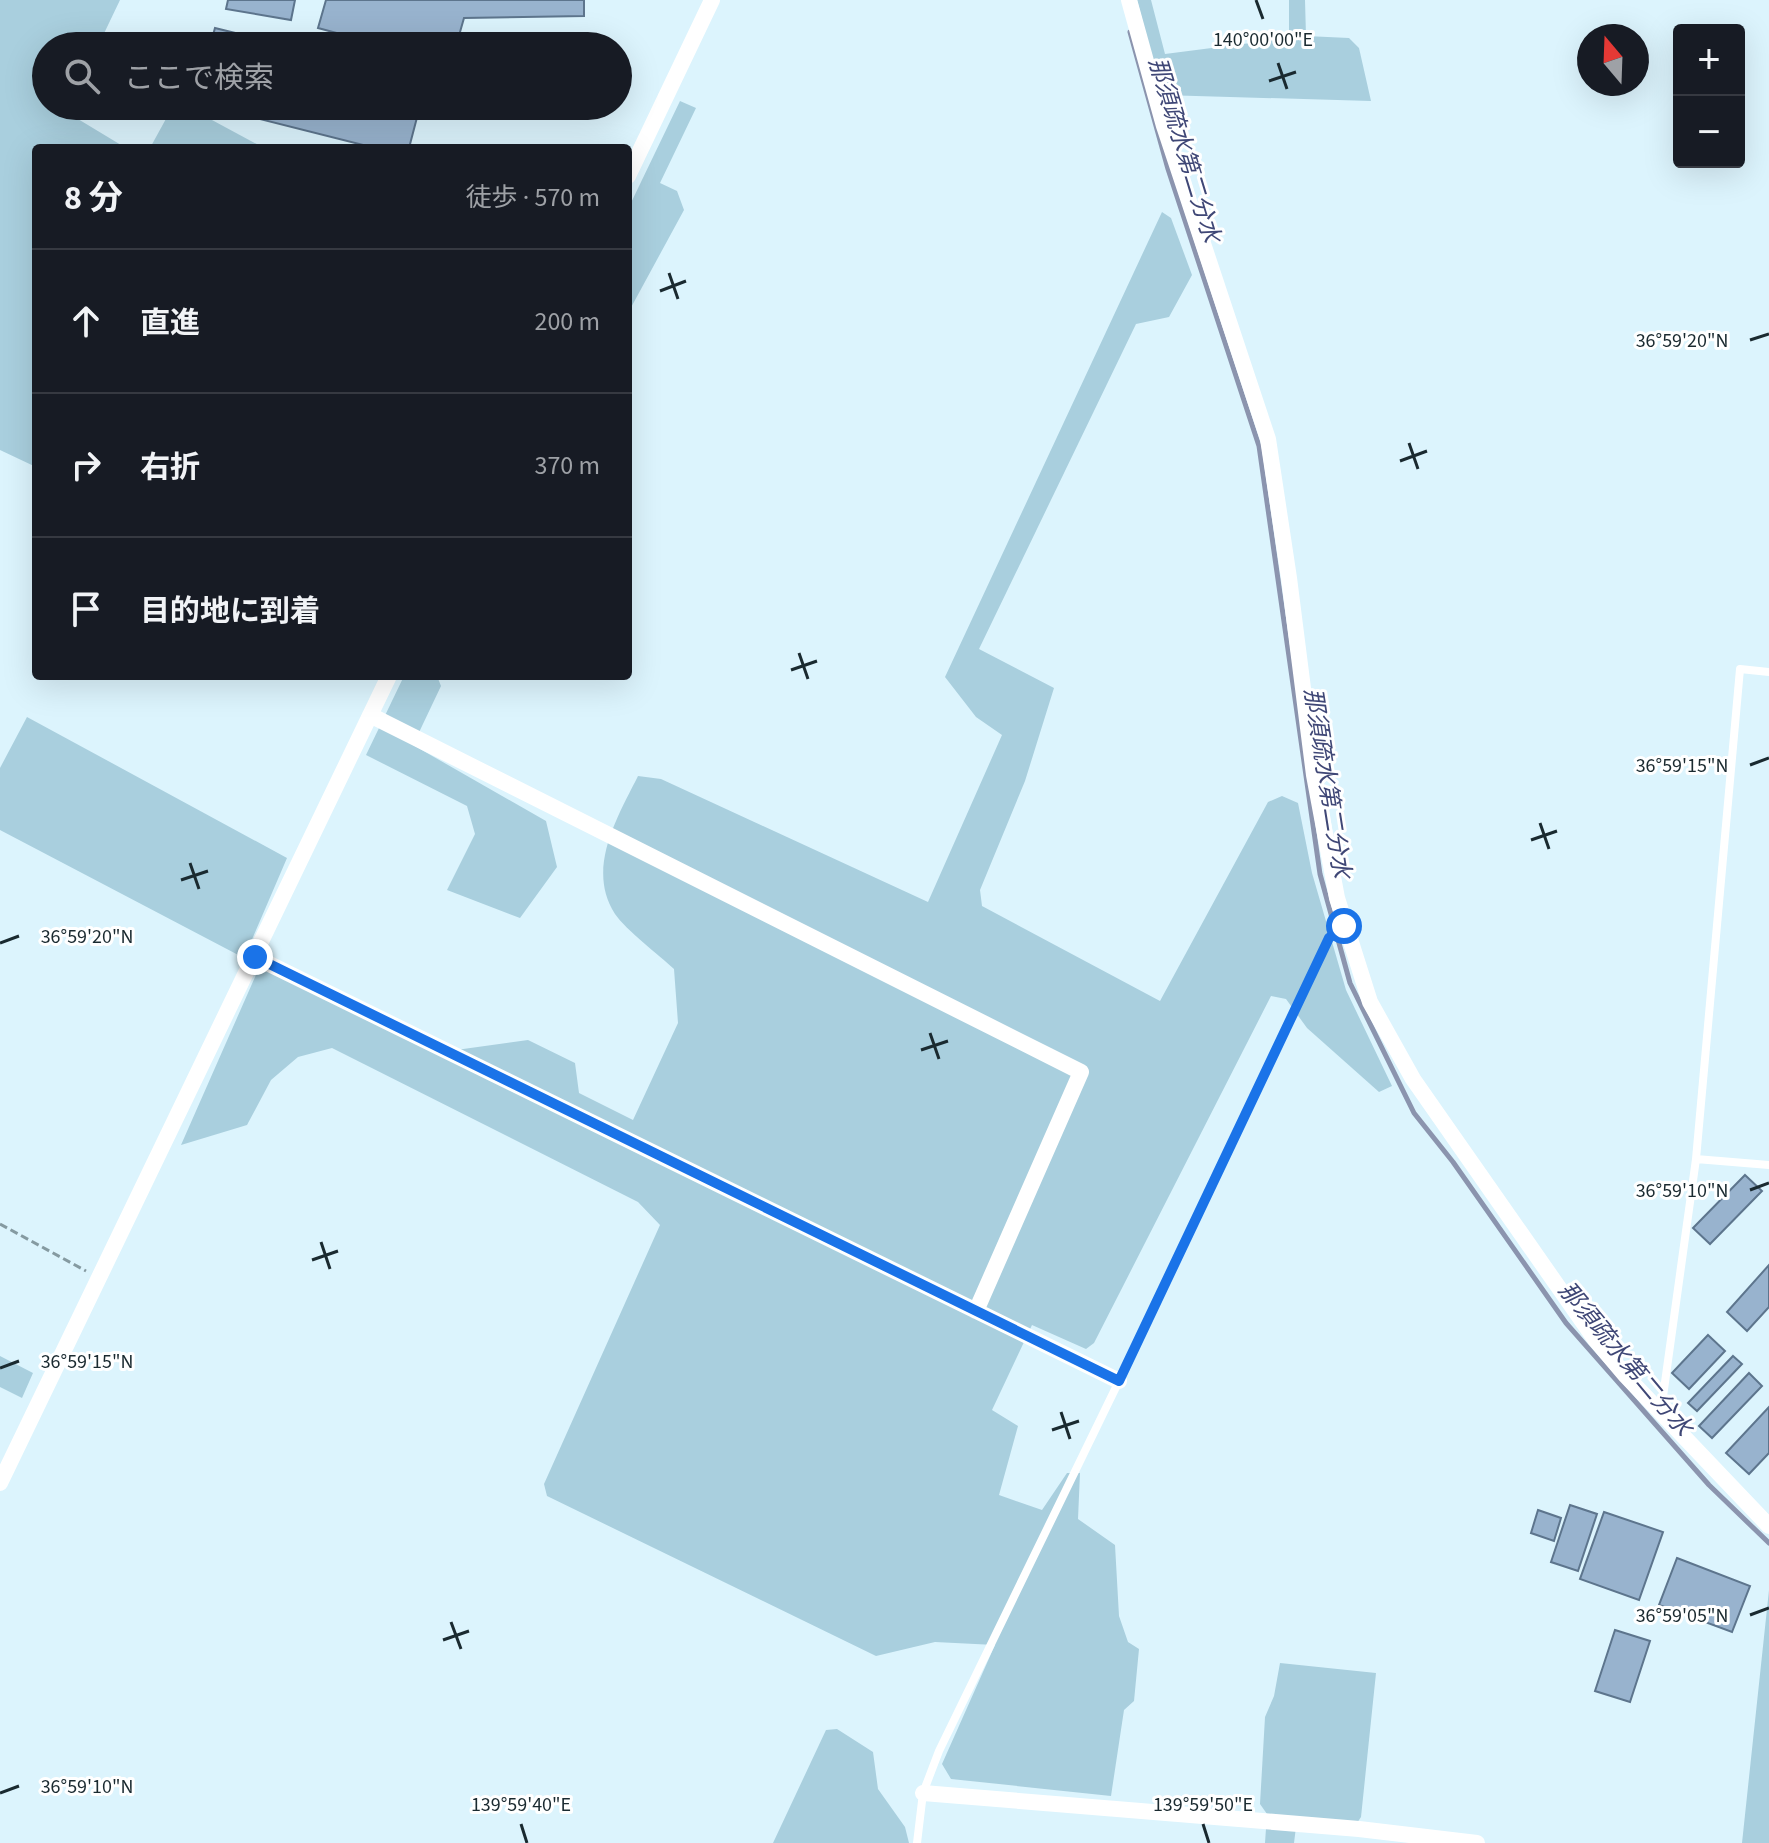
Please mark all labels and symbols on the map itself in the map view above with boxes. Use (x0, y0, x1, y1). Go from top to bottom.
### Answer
north arrow (1577, 24, 1649, 96)
text: 140°00'00"E (1213, 26, 1313, 54)
water label: 那須疏水第二分水 (1139, 53, 1230, 250)
text: 36°59'20"N (1636, 327, 1728, 355)
water label: 那須疏水第二分水 (1295, 685, 1360, 884)
text: 36°59'15"N (1636, 752, 1728, 780)
route start (1326, 908, 1362, 944)
text: 36°59'20"N (41, 923, 133, 951)
route end (237, 939, 273, 975)
text: 36°59'10"N (1636, 1177, 1728, 1205)
water label: 那須疏水第二分水 (1550, 1274, 1702, 1446)
text: 36°59'15"N (41, 1348, 133, 1376)
text: 36°59'05"N (1636, 1602, 1728, 1630)
text: 36°59'10"N (41, 1773, 133, 1801)
text: 139°59'40"E (471, 1791, 571, 1819)
text: 139°59'50"E (1153, 1791, 1253, 1819)

